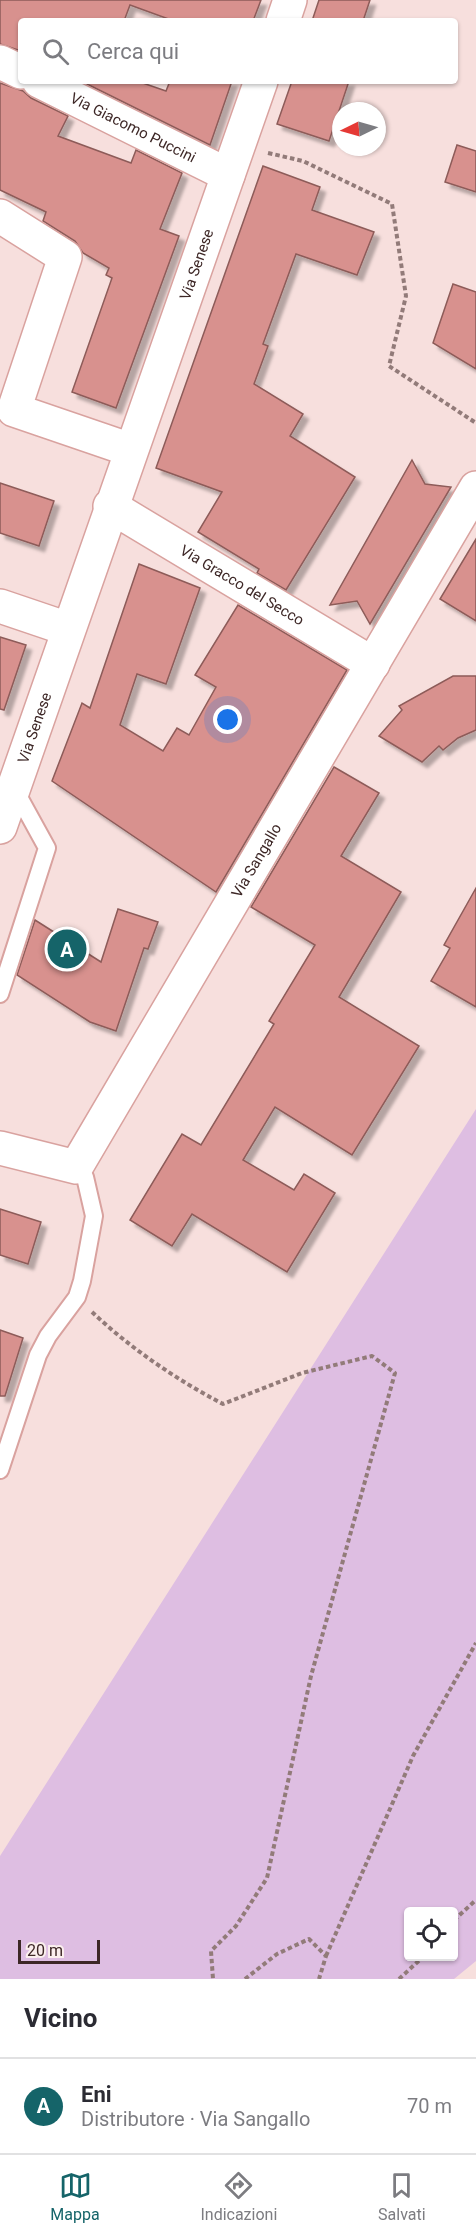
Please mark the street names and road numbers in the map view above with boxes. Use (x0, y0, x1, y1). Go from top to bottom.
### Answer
street label: Via Giacomo Puccini (67, 89, 199, 167)
street label: Via Senese (176, 227, 218, 302)
street label: Via Gracco del Secco (177, 541, 307, 629)
street label: Via Senese (14, 690, 55, 766)
street label: Via Sangallo (228, 820, 285, 901)

